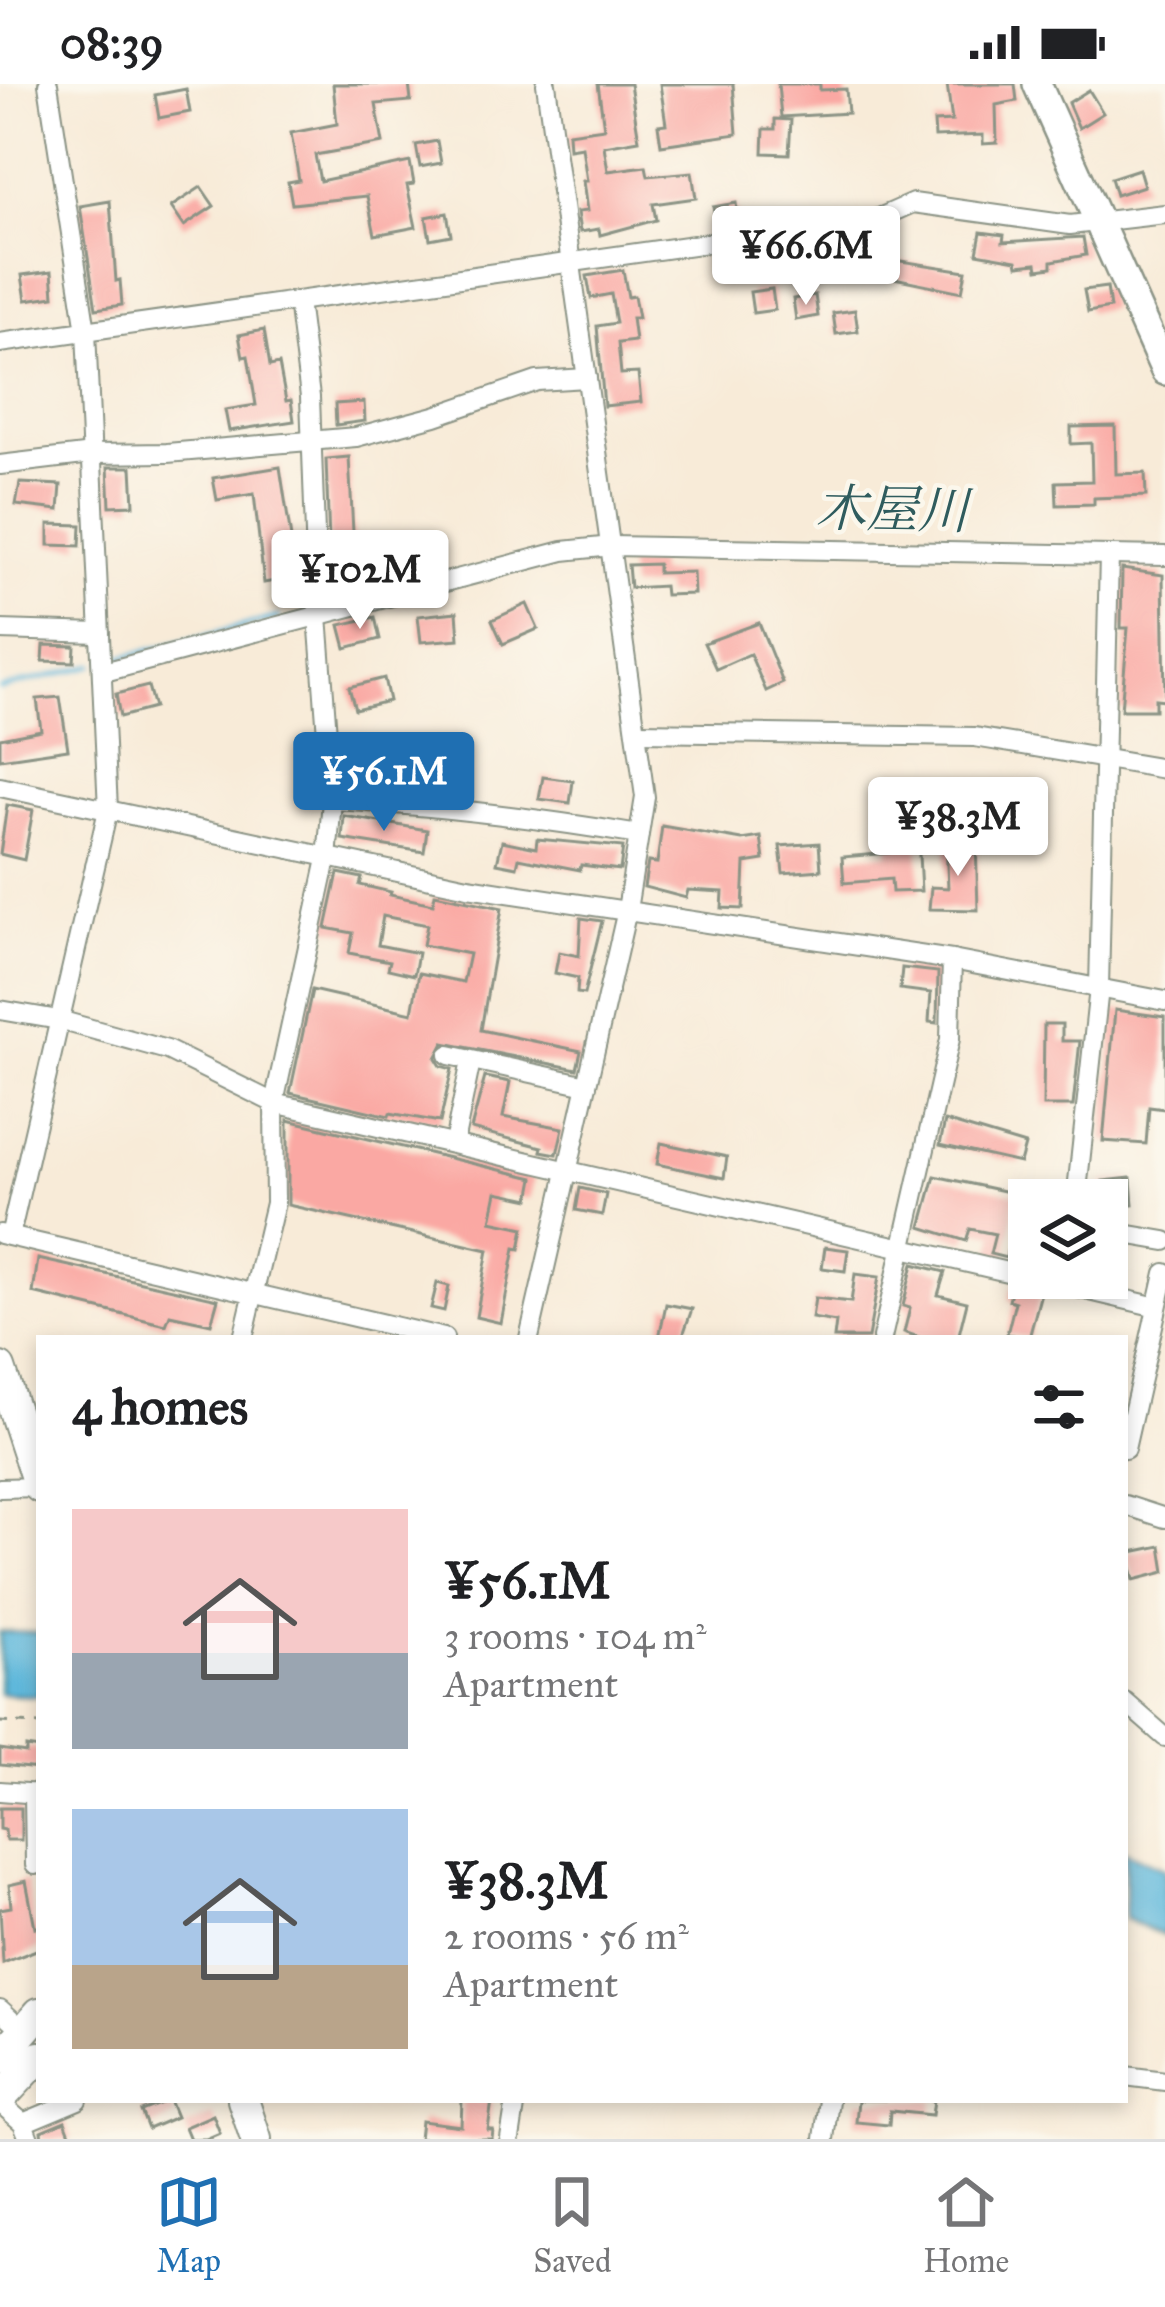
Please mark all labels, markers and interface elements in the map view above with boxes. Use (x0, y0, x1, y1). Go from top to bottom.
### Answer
text: 08:39 (60, 15, 164, 70)
pin: ¥66.6M (708, 206, 904, 308)
text: ¥66.6M (739, 221, 873, 269)
water label: 木屋川 (815, 478, 974, 542)
pin: ¥102M (276, 530, 444, 632)
text: ¥102M (299, 545, 421, 593)
pin: ¥56.1M (286, 732, 482, 834)
text: ¥56.1M (320, 747, 448, 795)
pin: ¥38.3M (860, 777, 1056, 879)
text: ¥38.3M (895, 792, 1021, 840)
map controls (1008, 1179, 1128, 1299)
button: layers (1008, 1179, 1128, 1299)
icon: filters (1026, 1374, 1092, 1440)
text: 4 homes (72, 1376, 248, 1438)
text: ¥56.1M (444, 1550, 611, 1612)
icon: home (168, 1557, 312, 1701)
text: 3 rooms · 104 m² (444, 1612, 707, 1660)
text: Apartment (444, 1660, 618, 1708)
text: ¥38.3M (444, 1850, 609, 1912)
icon: home (168, 1857, 312, 2001)
text: 2 rooms · 56 m² (444, 1912, 689, 1960)
text: Apartment (444, 1960, 618, 2008)
tab: Map (156, 2169, 222, 2281)
tab: Saved (533, 2169, 612, 2281)
tab: Home (923, 2169, 1009, 2281)

